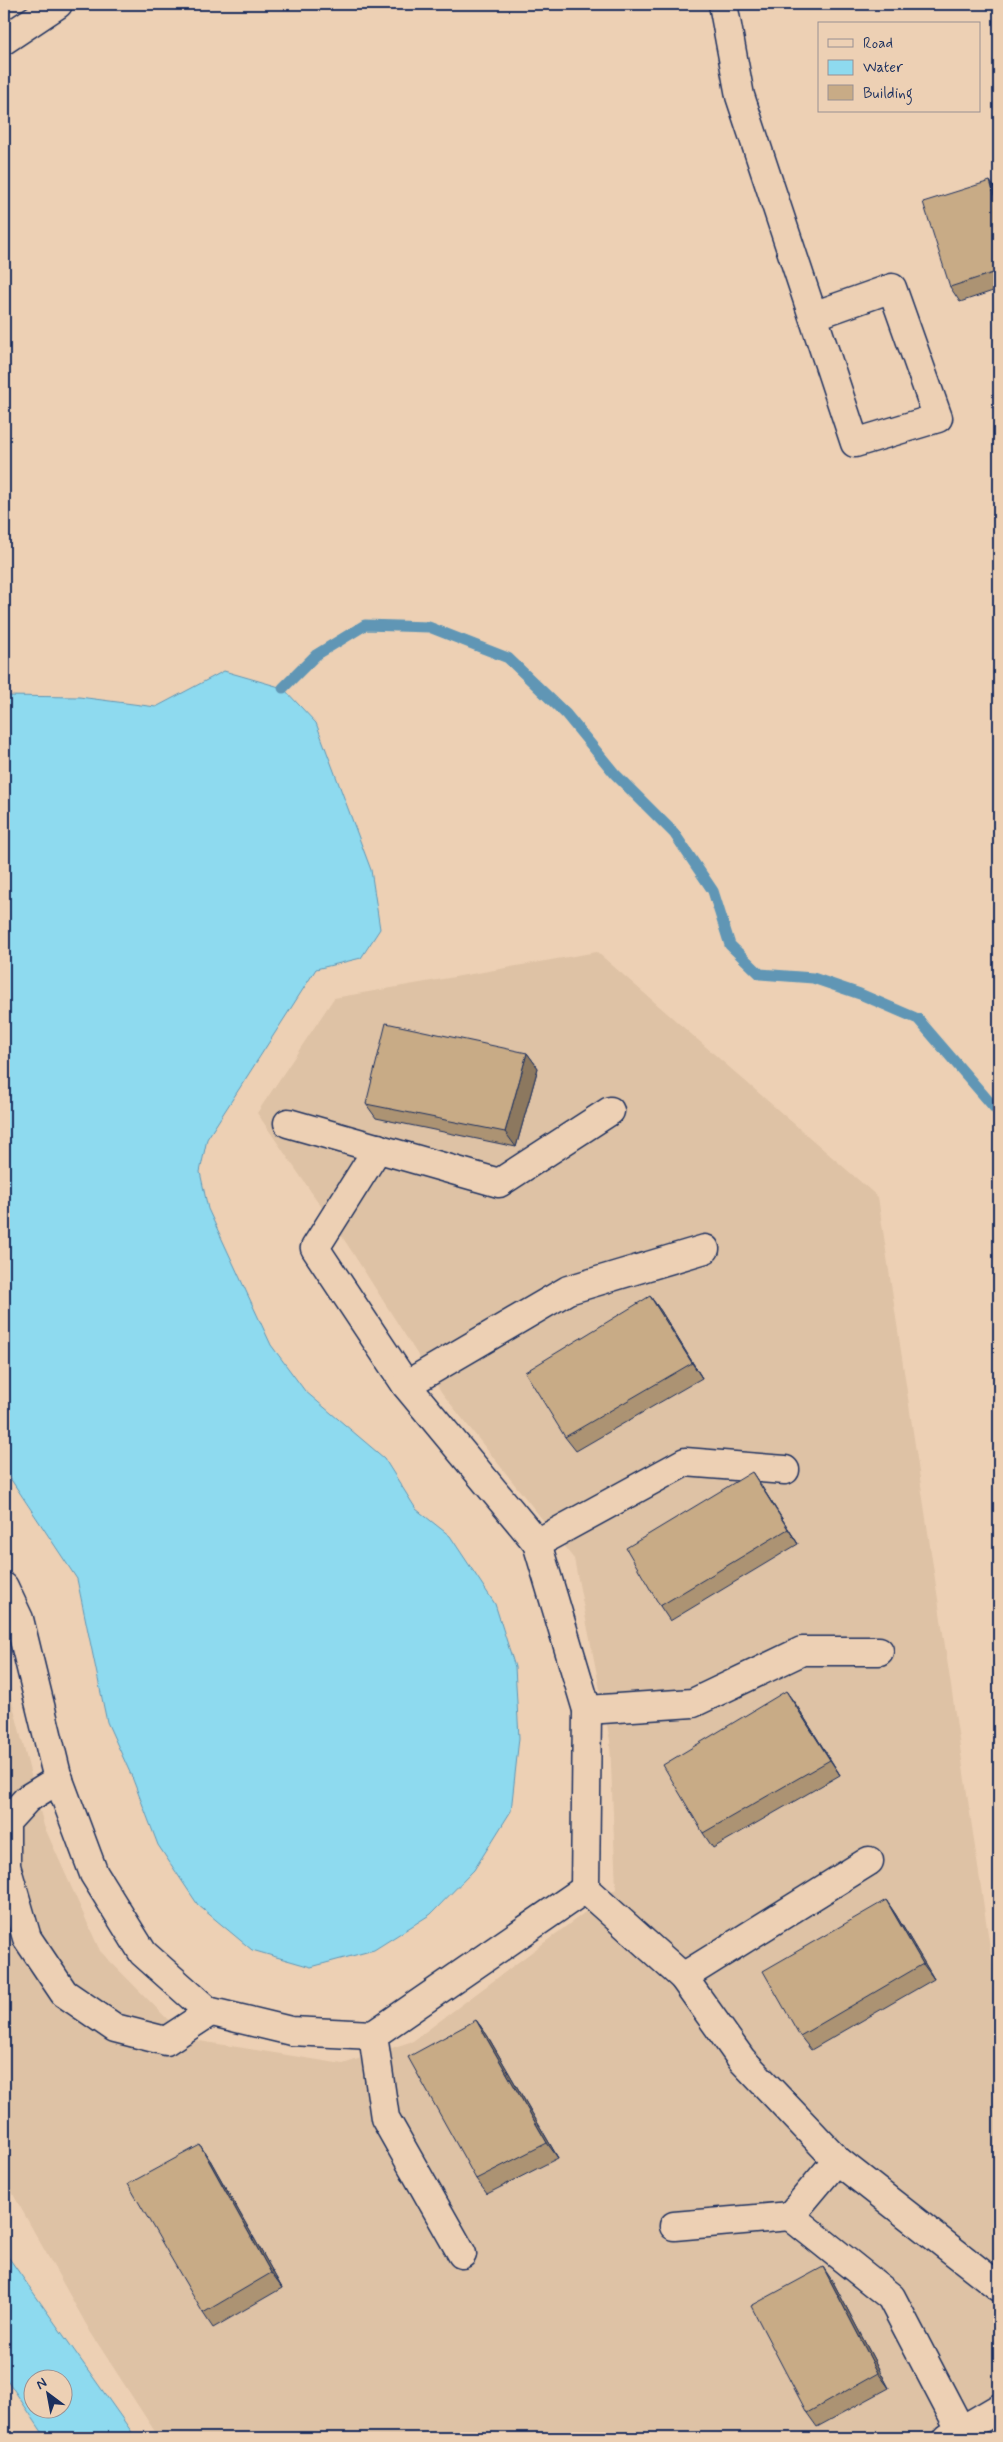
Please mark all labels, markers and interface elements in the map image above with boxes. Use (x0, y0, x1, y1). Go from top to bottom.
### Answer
legend (818, 22, 980, 112)
text: Road (863, 34, 893, 54)
text: Water (863, 58, 903, 78)
text: Building (863, 84, 913, 105)
north arrow (22, 2370, 72, 2420)
text: N (33, 2374, 50, 2394)

